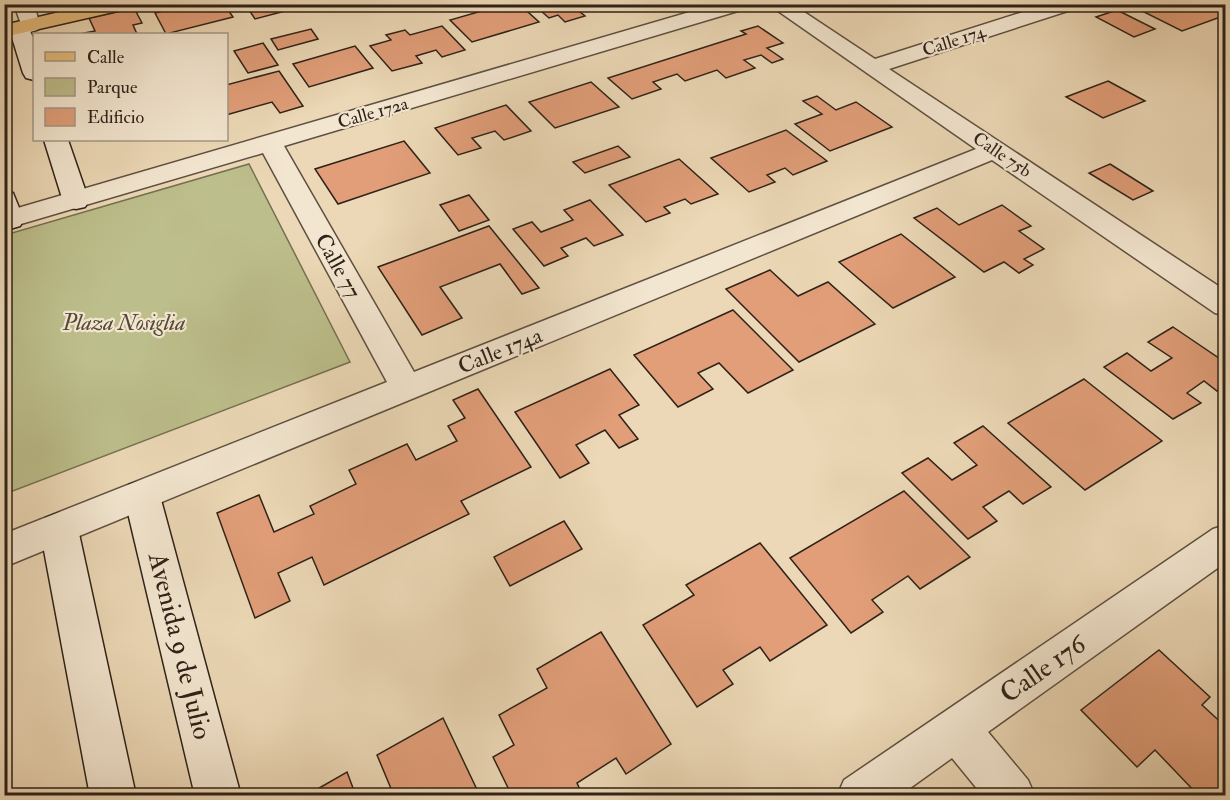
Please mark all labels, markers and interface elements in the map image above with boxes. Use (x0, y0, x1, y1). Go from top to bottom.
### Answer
street label: Calle 174 (920, 20, 990, 62)
legend (33, 33, 228, 141)
text: Calle (87, 46, 125, 69)
text: Parque (87, 76, 138, 99)
street label: Calle 172a (335, 92, 411, 134)
text: Edificio (87, 106, 144, 129)
street label: Calle 75b (968, 127, 1036, 183)
street label: Calle 77 (309, 228, 367, 304)
park label: Plaza Nosiglia (62, 309, 185, 337)
street label: Calle 174a (454, 321, 547, 381)
street label: Avenida 9 de Julio (141, 548, 219, 743)
street label: Calle 176 (994, 627, 1093, 710)

